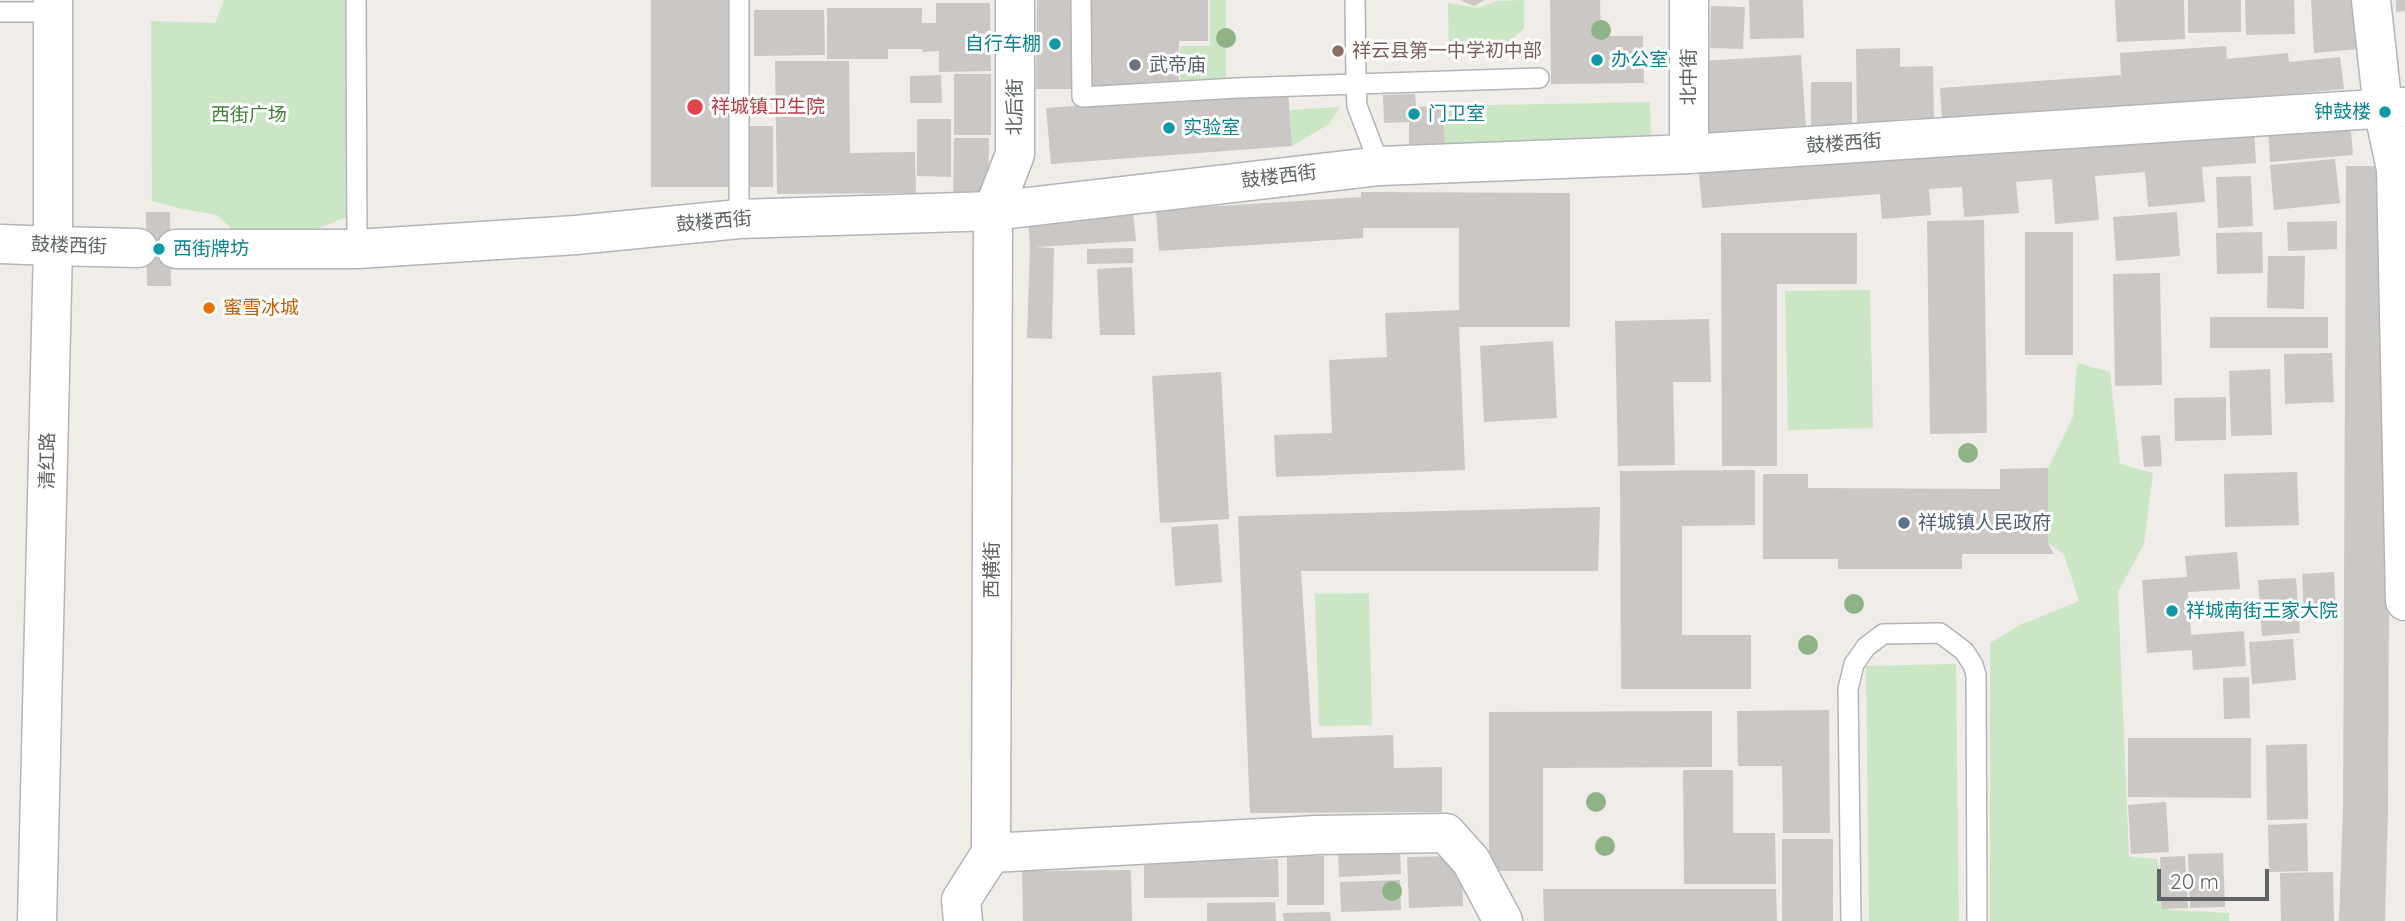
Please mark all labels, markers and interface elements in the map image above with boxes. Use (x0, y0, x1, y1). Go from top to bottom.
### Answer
place label: 自行车棚 (965, 33, 1041, 55)
marker: 自行车棚 (1047, 36, 1063, 52)
place label: 祥云县第一中学初中部 (1352, 40, 1542, 62)
marker: 祥云县第一中学初中部 (1330, 43, 1346, 59)
place label: 办公室 (1611, 49, 1668, 71)
street label: 北中街 (1678, 49, 1700, 105)
marker: 办公室 (1589, 52, 1605, 68)
place label: 武帝庙 (1149, 54, 1206, 76)
marker: 武帝庙 (1127, 57, 1143, 73)
street label: 北后街 (1004, 79, 1026, 135)
place label: 祥城镇卫生院 (711, 96, 825, 118)
marker: 祥城镇卫生院 (685, 97, 705, 117)
place label: 钟鼓楼 (2314, 101, 2371, 123)
place label: 门卫室 (1428, 103, 1485, 125)
park label: 西街广场 (211, 104, 287, 126)
marker: 钟鼓楼 (2377, 104, 2393, 120)
marker: 门卫室 (1406, 106, 1422, 122)
place label: 实验室 (1183, 117, 1240, 139)
marker: 实验室 (1161, 120, 1177, 136)
street label: 鼓楼西街 (1805, 130, 1883, 158)
street label: 鼓楼西街 (1240, 161, 1318, 193)
street label: 鼓楼西街 (675, 207, 753, 237)
street label: 鼓楼西街 (31, 233, 107, 259)
place label: 西街牌坊 (173, 238, 249, 260)
marker: 西街牌坊 (151, 241, 167, 257)
place label: 蜜雪冰城 (223, 297, 299, 319)
marker: 蜜雪冰城 (201, 300, 217, 316)
street label: 清红路 (36, 432, 60, 490)
place label: 祥城镇人民政府 (1918, 512, 2051, 534)
marker: 祥城镇人民政府 (1896, 515, 1912, 531)
street label: 西横街 (981, 542, 1003, 598)
place label: 祥城南街王家大院 (2186, 600, 2338, 622)
marker: 祥城南街王家大院 (2164, 603, 2180, 619)
scale bar (2160, 855, 2272, 899)
text: 20 m (2170, 868, 2219, 894)

